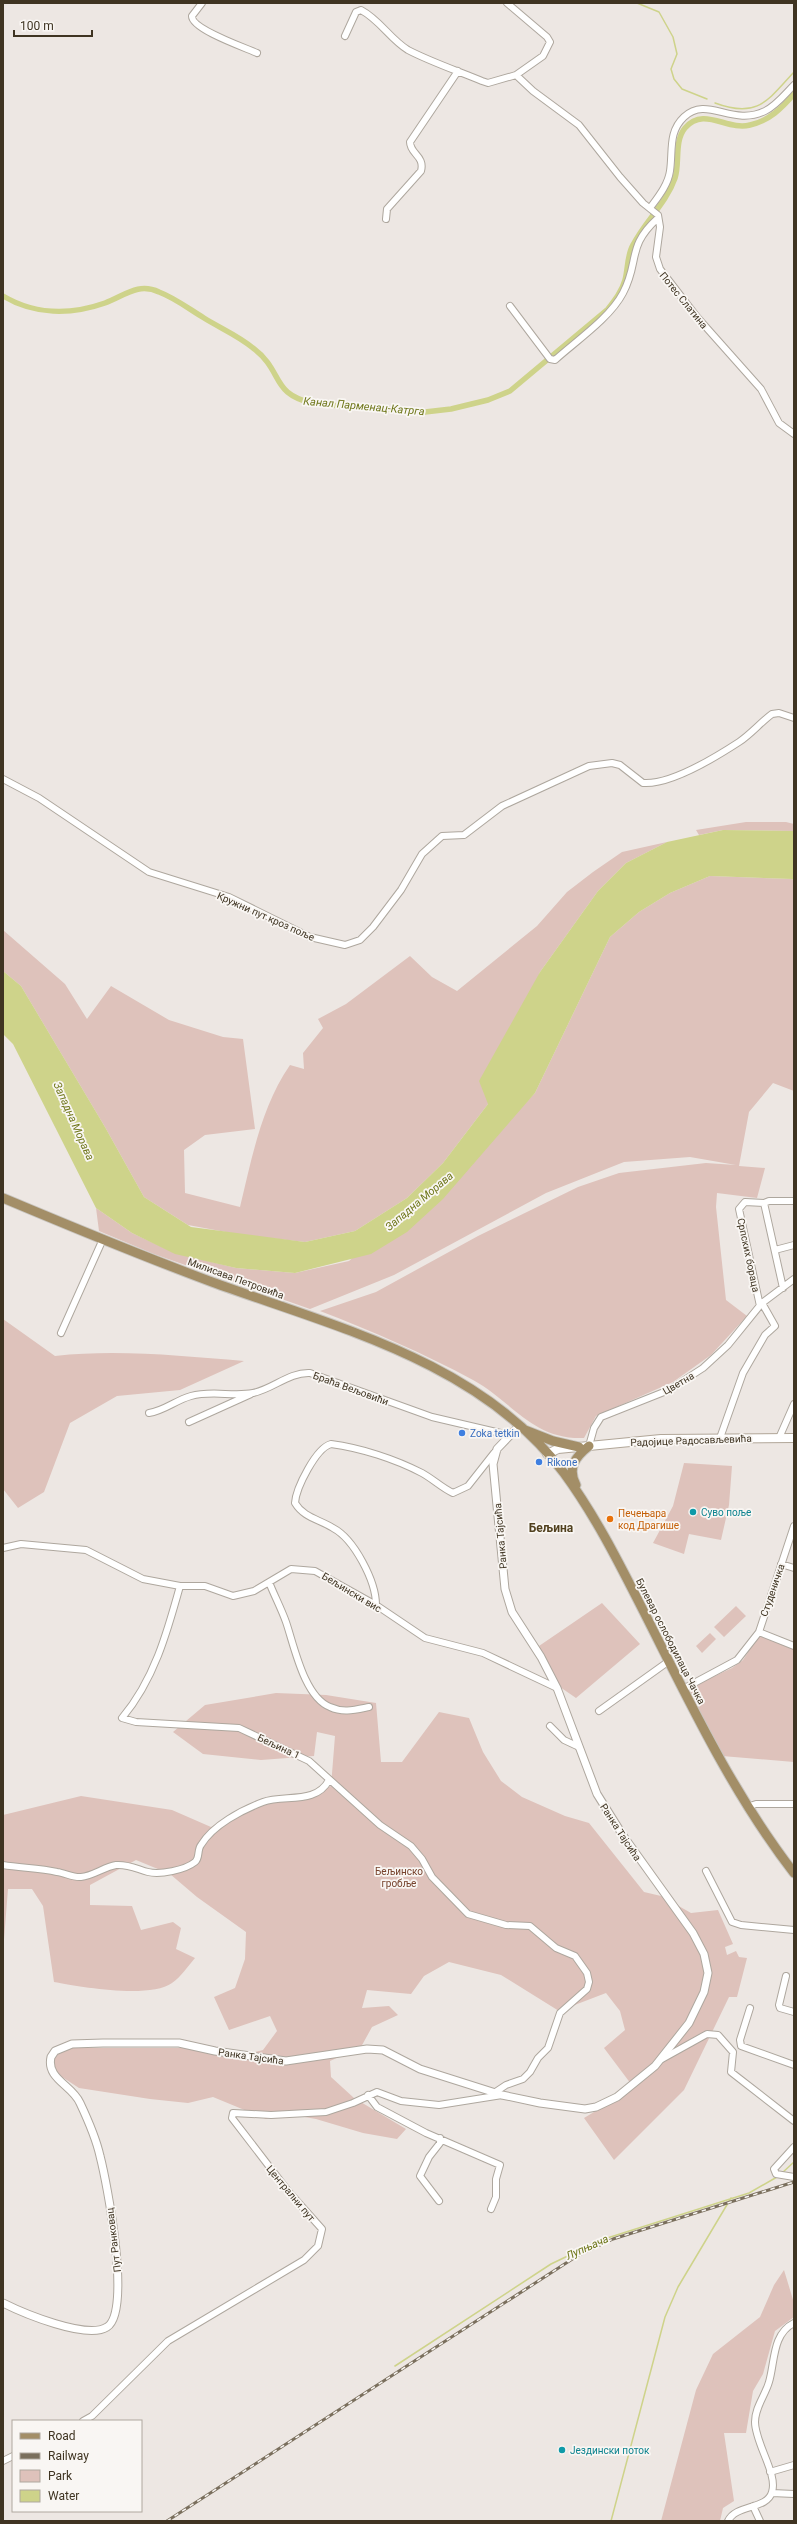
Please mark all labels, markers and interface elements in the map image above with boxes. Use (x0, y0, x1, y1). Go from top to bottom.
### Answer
scale bar (14, 12, 92, 38)
text: 100 m (20, 19, 54, 33)
street label: Потес Слатина (657, 270, 710, 331)
water label: Канал Парменац-Катрга (303, 395, 425, 418)
street label: Кружни пут кроз поље (215, 890, 316, 943)
water label: Западна Морава (50, 1080, 97, 1163)
water label: Западна Морава (383, 1169, 456, 1233)
street label: Српских бораца (735, 1217, 762, 1293)
street label: Милисава Петровића (186, 1256, 285, 1301)
street label: Браћа Вељовићи (312, 1370, 390, 1407)
street label: Цветна (661, 1370, 696, 1397)
marker: Zoka tetkin (457, 1428, 467, 1438)
place label: Zoka tetkin (470, 1428, 519, 1439)
street label: Радојице Радосављевића (630, 1433, 752, 1448)
marker: Rikone (534, 1457, 544, 1467)
place label: Rikone (547, 1457, 577, 1468)
street label: Ранка Тајсића (492, 1503, 509, 1569)
marker: Суво поље (688, 1507, 698, 1517)
place label: Суво поље (701, 1507, 751, 1518)
place label: Печењара код Драгише (618, 1508, 679, 1531)
marker: Печењара код Драгише (605, 1514, 615, 1524)
district label: Бељина (529, 1521, 574, 1535)
street label: Студеничка (758, 1562, 787, 1618)
street label: Бељински вис (320, 1570, 383, 1614)
street label: Булевар ослободилаца Чачка (634, 1576, 707, 1706)
street label: Бељина 1 (256, 1732, 302, 1761)
street label: Ранка Тајсића (598, 1802, 643, 1863)
park label: Бељинско гробље (375, 1866, 423, 1889)
street label: Ранка Тајсића (218, 2046, 284, 2067)
street label: Централни пут (264, 2163, 317, 2224)
street label: Пут Ранковац (104, 2207, 123, 2273)
water label: Лупњача (563, 2232, 611, 2263)
legend (12, 2420, 142, 2512)
text: Road (48, 2429, 76, 2443)
marker: Јездински поток (557, 2445, 567, 2455)
place label: Јездински поток (570, 2445, 650, 2456)
text: Railway (48, 2449, 89, 2463)
text: Park (48, 2469, 73, 2483)
text: Water (48, 2489, 79, 2503)

